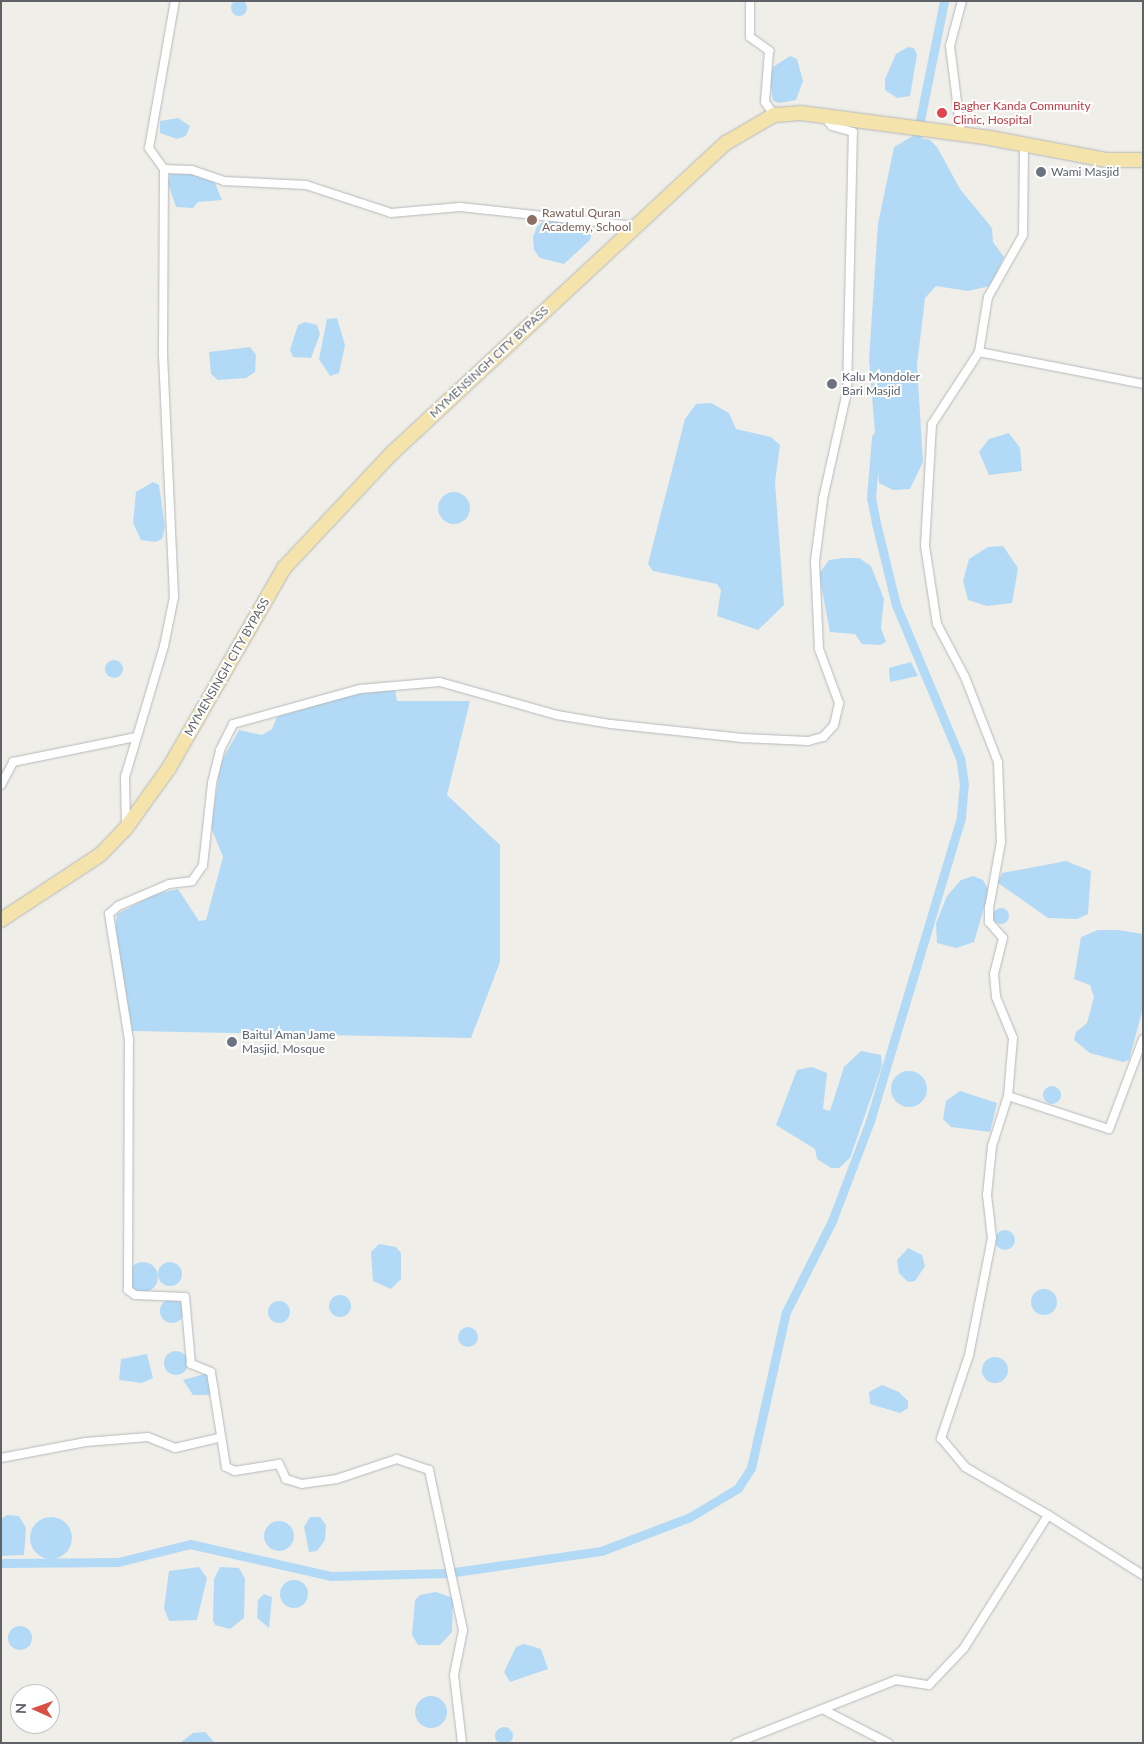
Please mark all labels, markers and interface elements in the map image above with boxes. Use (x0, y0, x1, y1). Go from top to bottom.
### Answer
place label: Bagher Kanda Community Clinic, Hospital (953, 99, 1091, 127)
marker: Bagher Kanda Community Clinic, Hospital (935, 106, 949, 120)
place label: Wami Masjid (1051, 165, 1119, 179)
marker: Wami Masjid (1035, 166, 1047, 178)
place label: Rawatul Quran Academy, School (542, 206, 631, 234)
marker: Rawatul Quran Academy, School (526, 214, 538, 226)
street label: MYMENSINGH CITY BYPASS (426, 303, 552, 421)
place label: Kalu Mondoler Bari Masjid (842, 370, 920, 398)
marker: Kalu Mondoler Bari Masjid (826, 378, 838, 390)
street label: MYMENSINGH CITY BYPASS (181, 595, 273, 739)
place label: Baitul Aman Jame Masjid, Mosque (242, 1028, 336, 1056)
marker: Baitul Aman Jame Masjid, Mosque (226, 1036, 238, 1048)
north arrow (10, 1684, 60, 1734)
text: N (12, 1703, 29, 1714)

